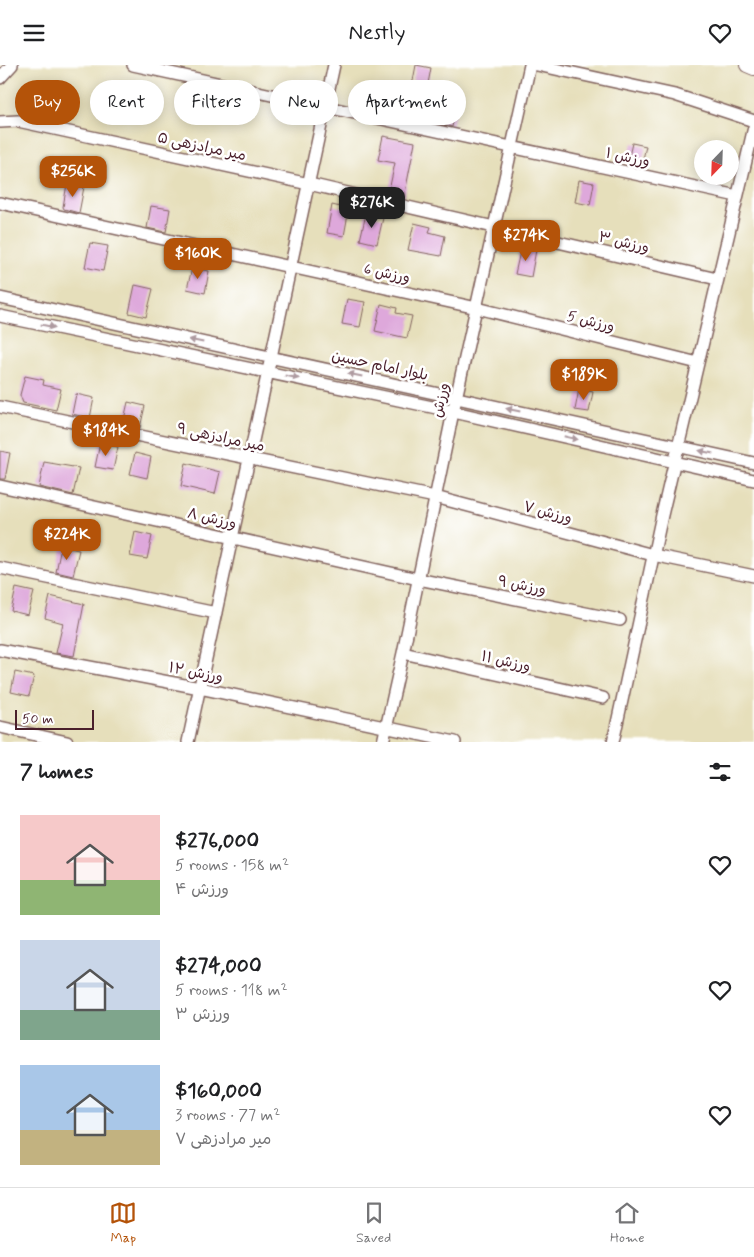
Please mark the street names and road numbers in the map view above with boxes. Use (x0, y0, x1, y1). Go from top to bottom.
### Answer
street label: میر مرادزهی ۵ (156, 128, 248, 166)
street label: ورزش ۱ (604, 144, 652, 172)
street label: ورزش ۳ (596, 227, 651, 259)
street label: ورزش 6 (362, 259, 412, 289)
street label: ورزش 5 (565, 306, 617, 338)
street label: بلوار امام حسین (330, 346, 430, 386)
street label: ورزش (427, 381, 455, 420)
street label: میر مرادزهی ۹ (175, 419, 267, 457)
street label: ورزش ۷ (521, 497, 574, 529)
street label: ورزش ۸ (185, 504, 238, 534)
street label: ورزش ۹ (496, 572, 548, 600)
street label: ورزش ۱۱ (479, 647, 532, 677)
street label: ورزش ۱۲ (167, 658, 225, 688)

